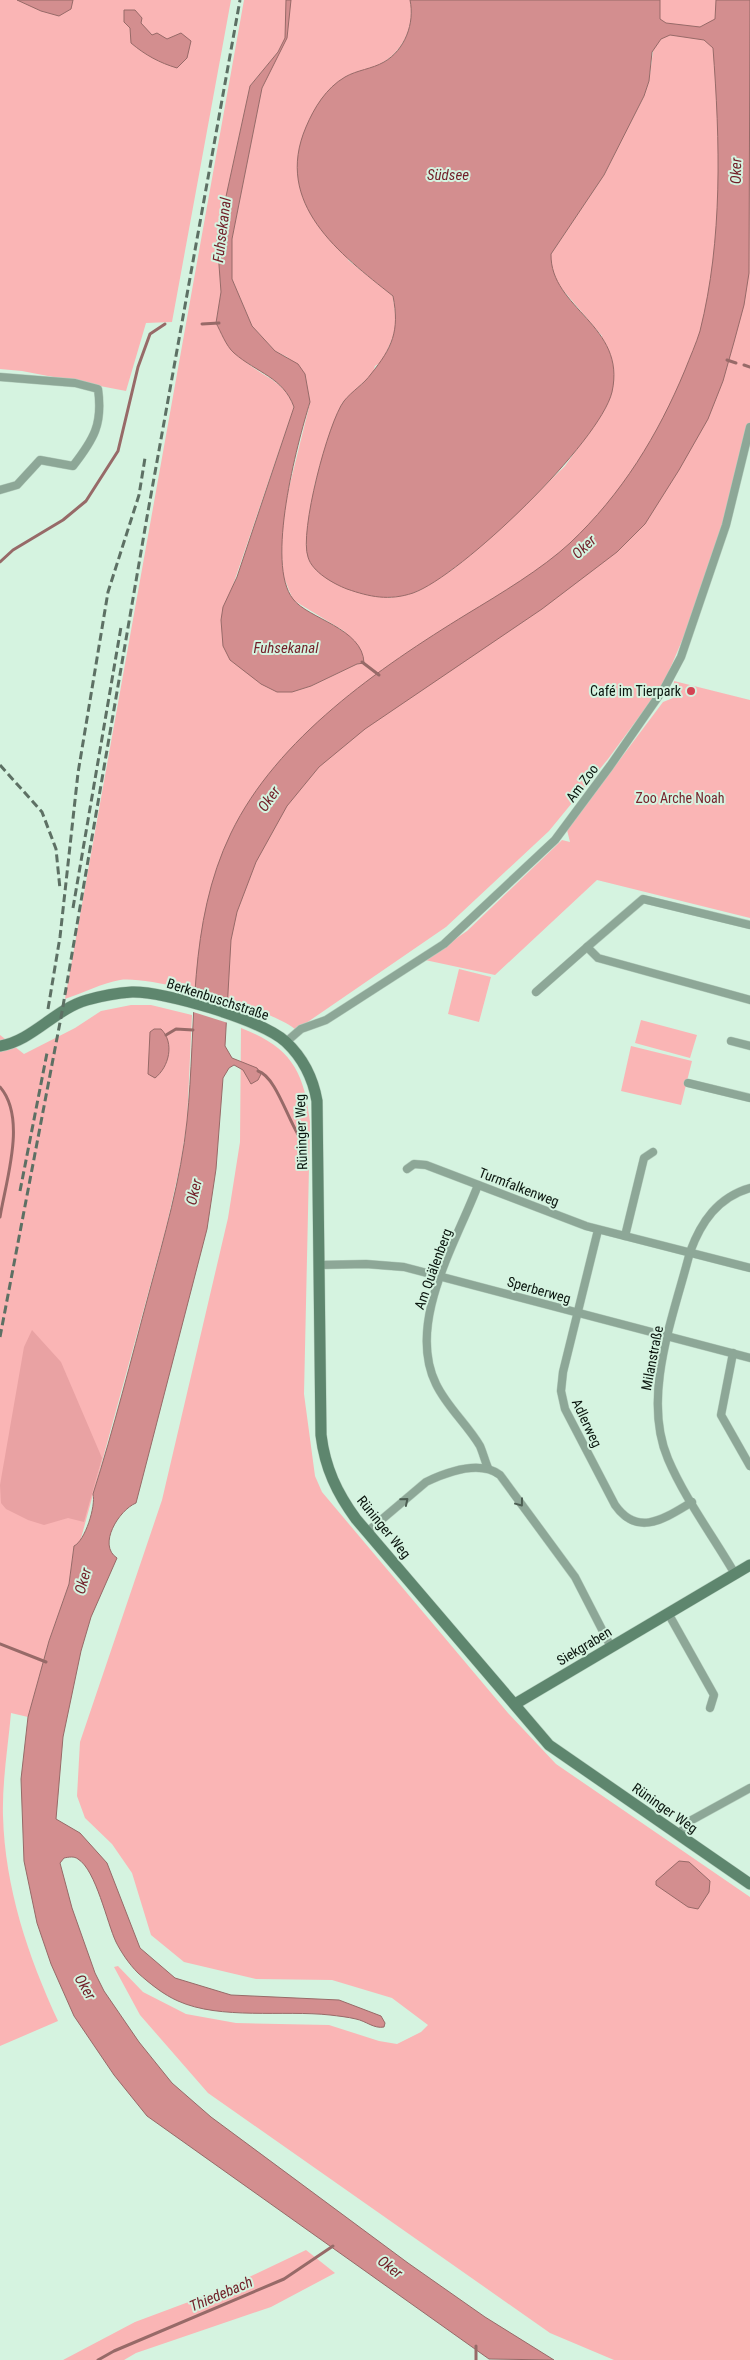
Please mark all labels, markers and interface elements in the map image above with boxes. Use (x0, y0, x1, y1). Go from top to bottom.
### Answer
water label: Oker (727, 157, 745, 184)
water label: Südsee (427, 166, 469, 184)
water label: Fuhsekanal (209, 196, 235, 263)
water label: Oker (568, 531, 600, 563)
water label: Fuhsekanal (253, 639, 319, 657)
place label: Café im Tierpark (590, 683, 682, 699)
marker: Café im Tierpark (685, 685, 697, 697)
street label: Am Zoo (563, 761, 601, 805)
water label: Oker (254, 783, 284, 815)
park label: Zoo Arche Noah (636, 790, 724, 806)
street label: Berkenbuschstraße (165, 975, 271, 1023)
street label: Rüninger Weg (292, 1094, 310, 1170)
street label: Turmfalkenweg (477, 1164, 561, 1210)
water label: Oker (182, 1176, 206, 1207)
street label: Am Quälenberg (411, 1226, 455, 1312)
street label: Sperberweg (505, 1273, 573, 1307)
street label: Milanstraße (638, 1324, 666, 1392)
street label: Adlerweg (569, 1396, 605, 1450)
street label: Rüninger Weg (354, 1492, 414, 1562)
one-way arrow (399, 1497, 408, 1506)
one-way arrow (515, 1497, 523, 1506)
water label: Oker (71, 1565, 95, 1596)
street label: Siekgraben (554, 1623, 614, 1669)
street label: Rüninger Weg (629, 1780, 701, 1836)
water label: Oker (70, 1971, 100, 2003)
water label: Oker (374, 2252, 406, 2282)
water label: Thiedebach (187, 2273, 255, 2315)

